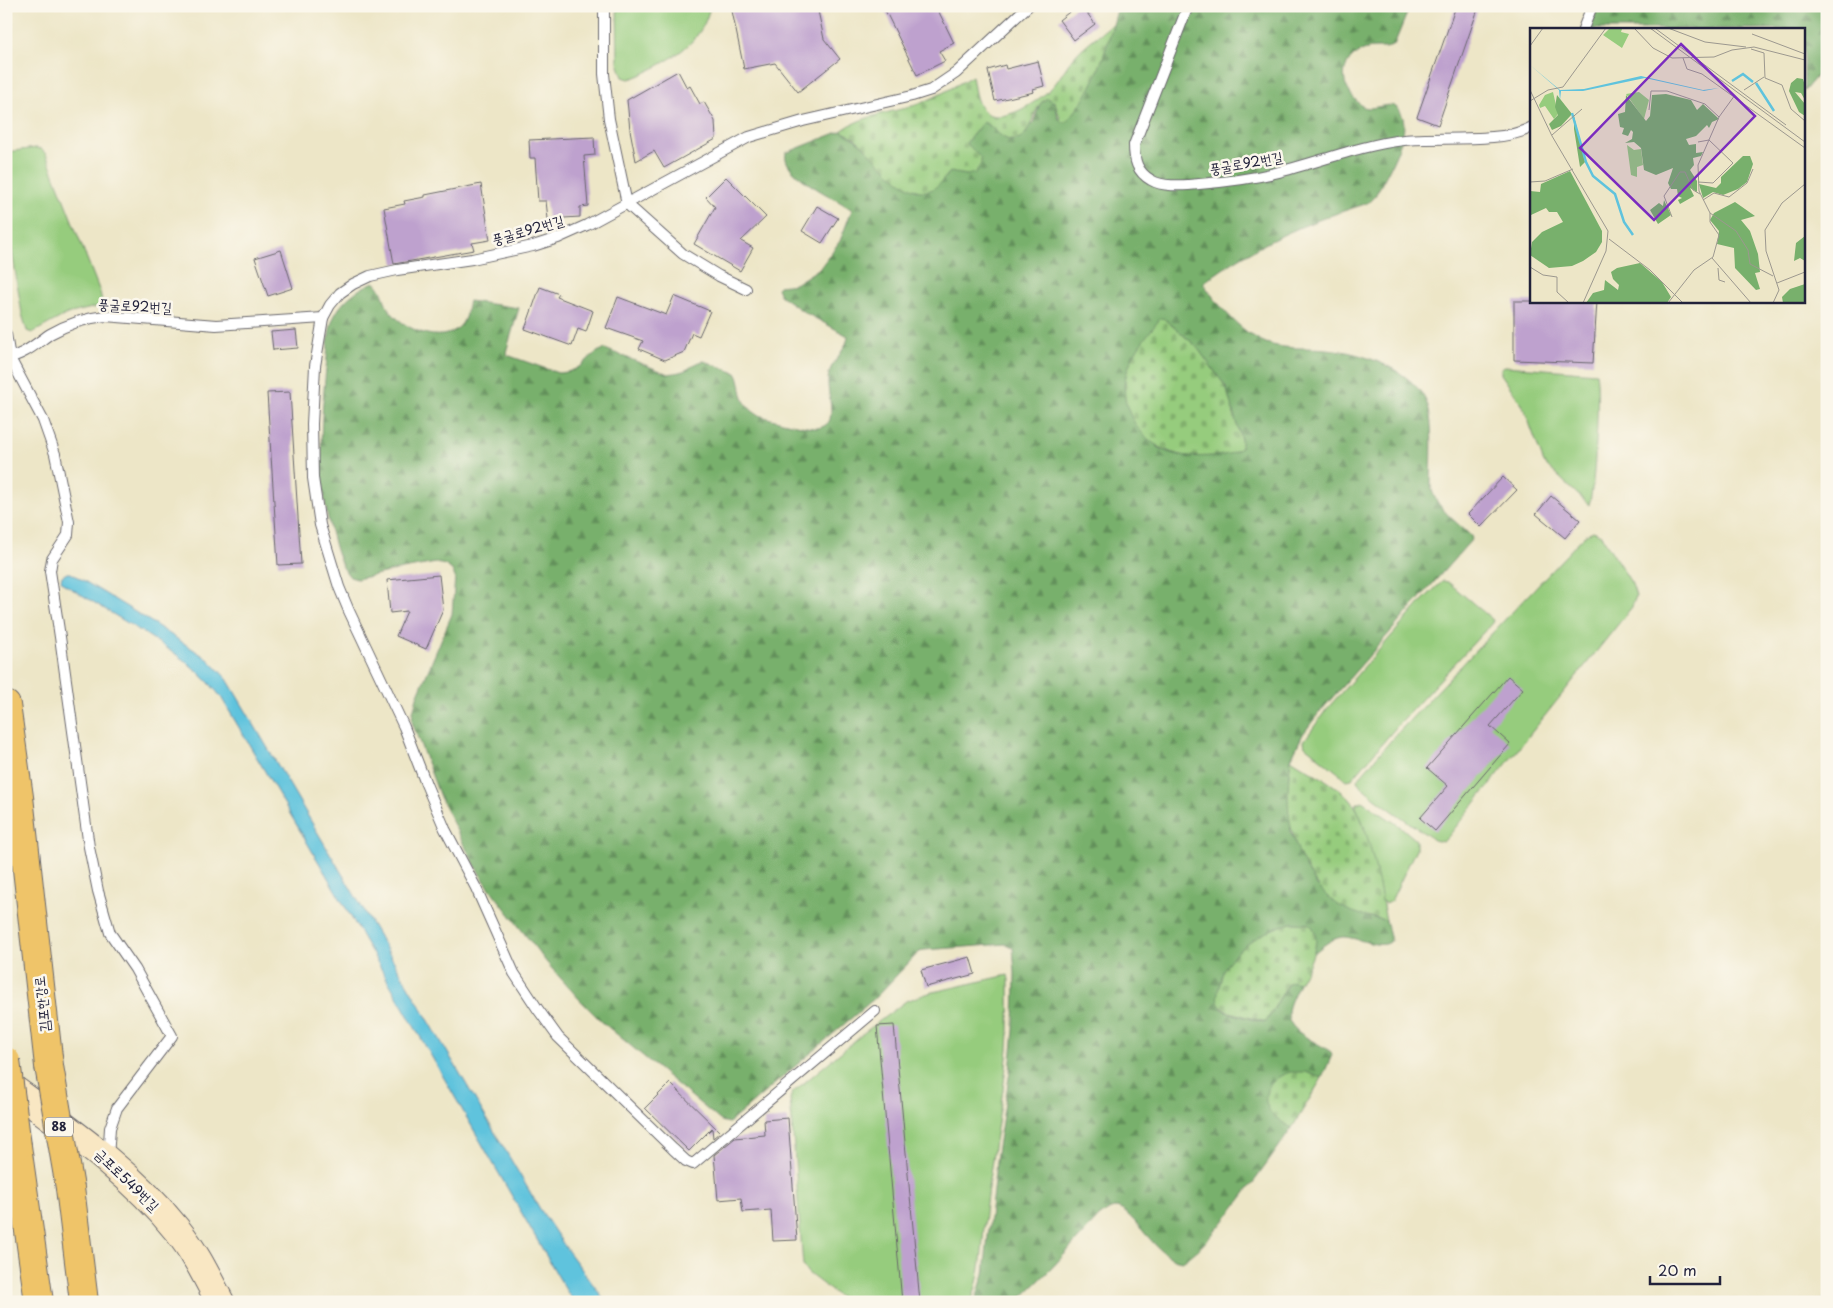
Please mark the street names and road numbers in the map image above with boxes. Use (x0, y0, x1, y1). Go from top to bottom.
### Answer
street label: 풍굴로92번길 (1208, 146, 1285, 179)
street label: 풍굴로92번길 (489, 209, 567, 250)
street label: 풍굴로92번길 (98, 293, 173, 318)
street label: 김포한강로 (28, 975, 55, 1033)
road number: 88 (45, 1118, 73, 1136)
street label: 금포로549번길 (90, 1143, 165, 1216)

